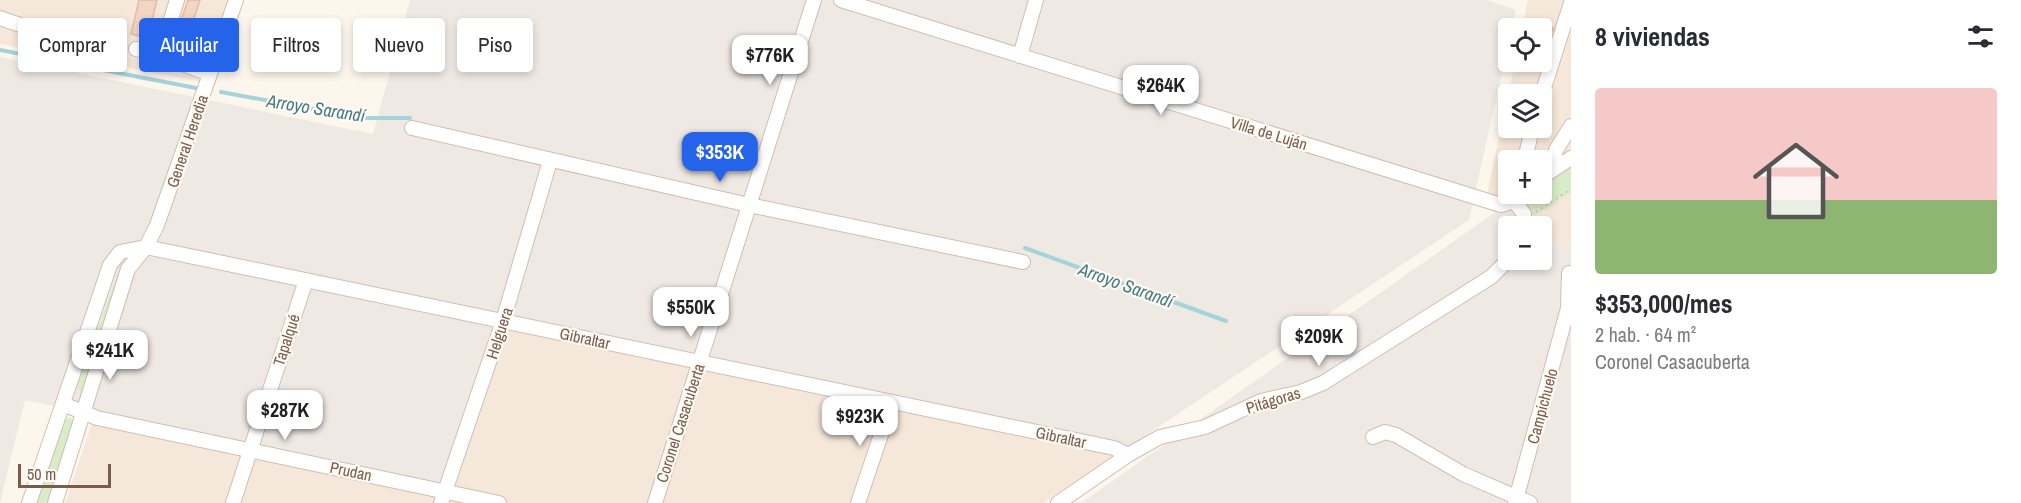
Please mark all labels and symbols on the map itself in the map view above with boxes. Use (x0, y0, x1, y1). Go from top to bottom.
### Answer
pin: $776K (728, 35, 812, 86)
pin: $264K (1119, 65, 1203, 116)
water label: Arroyo Sarandí (264, 88, 369, 128)
street label: General Heredia (161, 91, 213, 190)
street label: Villa de Luján (1228, 111, 1310, 155)
pin: $353K (678, 132, 762, 183)
water label: Arroyo Sarandí (1074, 256, 1179, 314)
pin: $550K (649, 287, 733, 338)
street label: Helguera (480, 304, 518, 362)
street label: Tapalqué (267, 311, 305, 369)
pin: $209K (1277, 316, 1361, 367)
street label: Gibraltar (558, 322, 613, 354)
pin: $241K (68, 330, 152, 381)
street label: Coronel Casacuberta (650, 360, 710, 485)
street label: Campichuelo (1521, 366, 1563, 446)
street label: Pitágoras (1243, 381, 1303, 419)
pin: $287K (243, 390, 327, 441)
pin: $923K (818, 396, 902, 447)
street label: Gibraltar (1034, 421, 1089, 453)
street label: Prudan (328, 456, 374, 486)
scale bar (18, 461, 111, 488)

